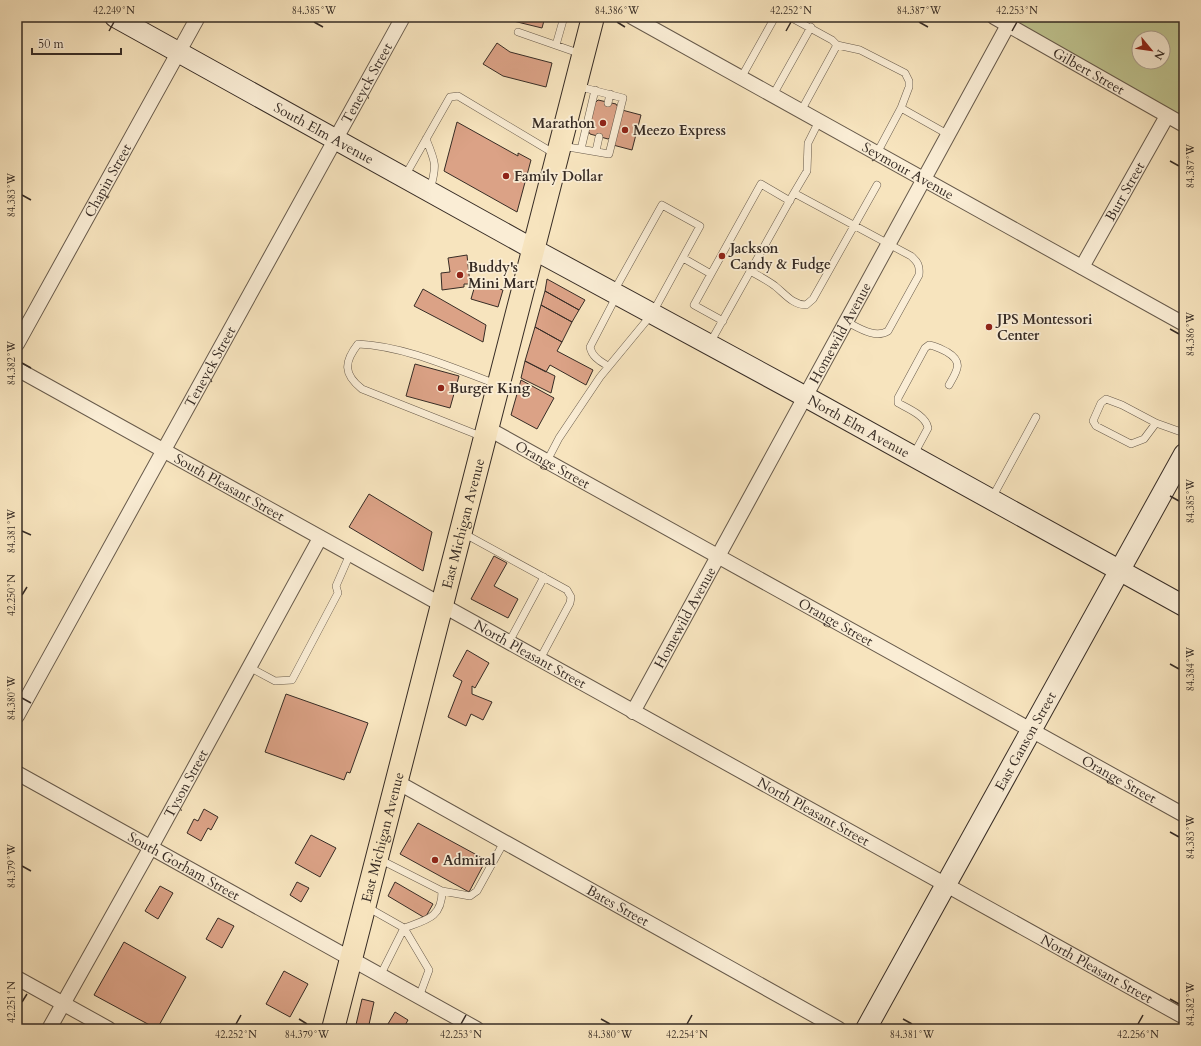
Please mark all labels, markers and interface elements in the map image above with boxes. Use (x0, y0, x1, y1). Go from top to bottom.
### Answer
text: 42.249°N (93, 4, 135, 18)
text: 84.385°W (292, 4, 337, 18)
text: 84.386°W (595, 4, 640, 18)
text: 42.252°N (770, 4, 812, 18)
text: 84.387°W (897, 4, 942, 18)
text: 42.253°N (996, 4, 1038, 18)
scale bar (32, 30, 121, 56)
north arrow (1131, 30, 1171, 70)
text: 50 m (38, 36, 65, 52)
street label: Teneyck Street (337, 39, 397, 127)
street label: Gilbert Street (1049, 43, 1128, 99)
text: N (1150, 47, 1168, 63)
street label: South Elm Avenue (270, 98, 377, 169)
place label: Marathon (532, 114, 595, 133)
marker: Marathon (598, 118, 608, 128)
place label: Meezo Express (633, 121, 726, 140)
marker: Meezo Express (620, 125, 630, 135)
street label: Seymour Avenue (859, 138, 957, 204)
street label: Chapin Street (80, 140, 136, 221)
text: 84.387°W (1184, 143, 1198, 188)
street label: Burr Street (1101, 158, 1150, 224)
place label: Family Dollar (514, 167, 603, 186)
marker: Family Dollar (501, 171, 511, 181)
text: 84.383°W (5, 172, 19, 217)
place label: Jackson Candy & Fudge (728, 239, 831, 274)
marker: Jackson Candy & Fudge (717, 251, 727, 261)
place label: Buddy's Mini Mart (468, 258, 534, 293)
marker: Buddy's Mini Mart (455, 270, 465, 280)
street label: Homewild Avenue (805, 279, 876, 387)
place label: JPS Montessori Center (995, 310, 1093, 345)
text: 84.386°W (1184, 311, 1198, 356)
marker: JPS Montessori Center (984, 322, 994, 332)
street label: Teneyck Street (180, 323, 241, 411)
text: 84.382°W (5, 340, 19, 385)
place label: Burger King (449, 379, 531, 398)
marker: Burger King (436, 383, 446, 393)
street label: North Elm Avenue (804, 391, 913, 463)
street label: Orange Street (511, 436, 594, 494)
street label: South Pleasant Street (171, 449, 288, 526)
street label: East Michigan Avenue (438, 456, 489, 591)
text: 84.385°W (1184, 478, 1198, 523)
text: 84.381°W (5, 508, 19, 553)
street label: Homewild Avenue (650, 563, 721, 672)
text: 42.250°N (5, 574, 19, 616)
street label: Orange Street (795, 594, 877, 651)
street label: North Pleasant Street (471, 616, 590, 693)
text: 84.384°W (1184, 646, 1198, 691)
text: 84.380°W (5, 675, 19, 720)
street label: East Ganson Street (991, 688, 1061, 794)
street label: Tyson Street (160, 746, 213, 821)
street label: Orange Street (1078, 751, 1160, 808)
street label: East Michigan Avenue (357, 770, 409, 905)
street label: North Pleasant Street (754, 773, 873, 851)
text: 84.383°W (1184, 814, 1198, 859)
street label: South Gorham Street (124, 828, 243, 905)
text: 84.379°W (5, 843, 19, 888)
place label: Admiral (443, 851, 496, 870)
marker: Admiral (430, 855, 440, 865)
street label: Bates Street (583, 881, 653, 931)
street label: North Pleasant Street (1037, 930, 1156, 1008)
text: 42.251°N (5, 981, 19, 1023)
text: 84.382°W (1184, 981, 1198, 1026)
text: 42.252°N (215, 1028, 257, 1042)
text: 84.379°W (285, 1028, 330, 1042)
text: 42.253°N (440, 1028, 482, 1042)
text: 84.380°W (588, 1028, 633, 1042)
text: 42.254°N (666, 1028, 708, 1042)
text: 84.381°W (890, 1028, 935, 1042)
text: 42.256°N (1117, 1028, 1159, 1042)

